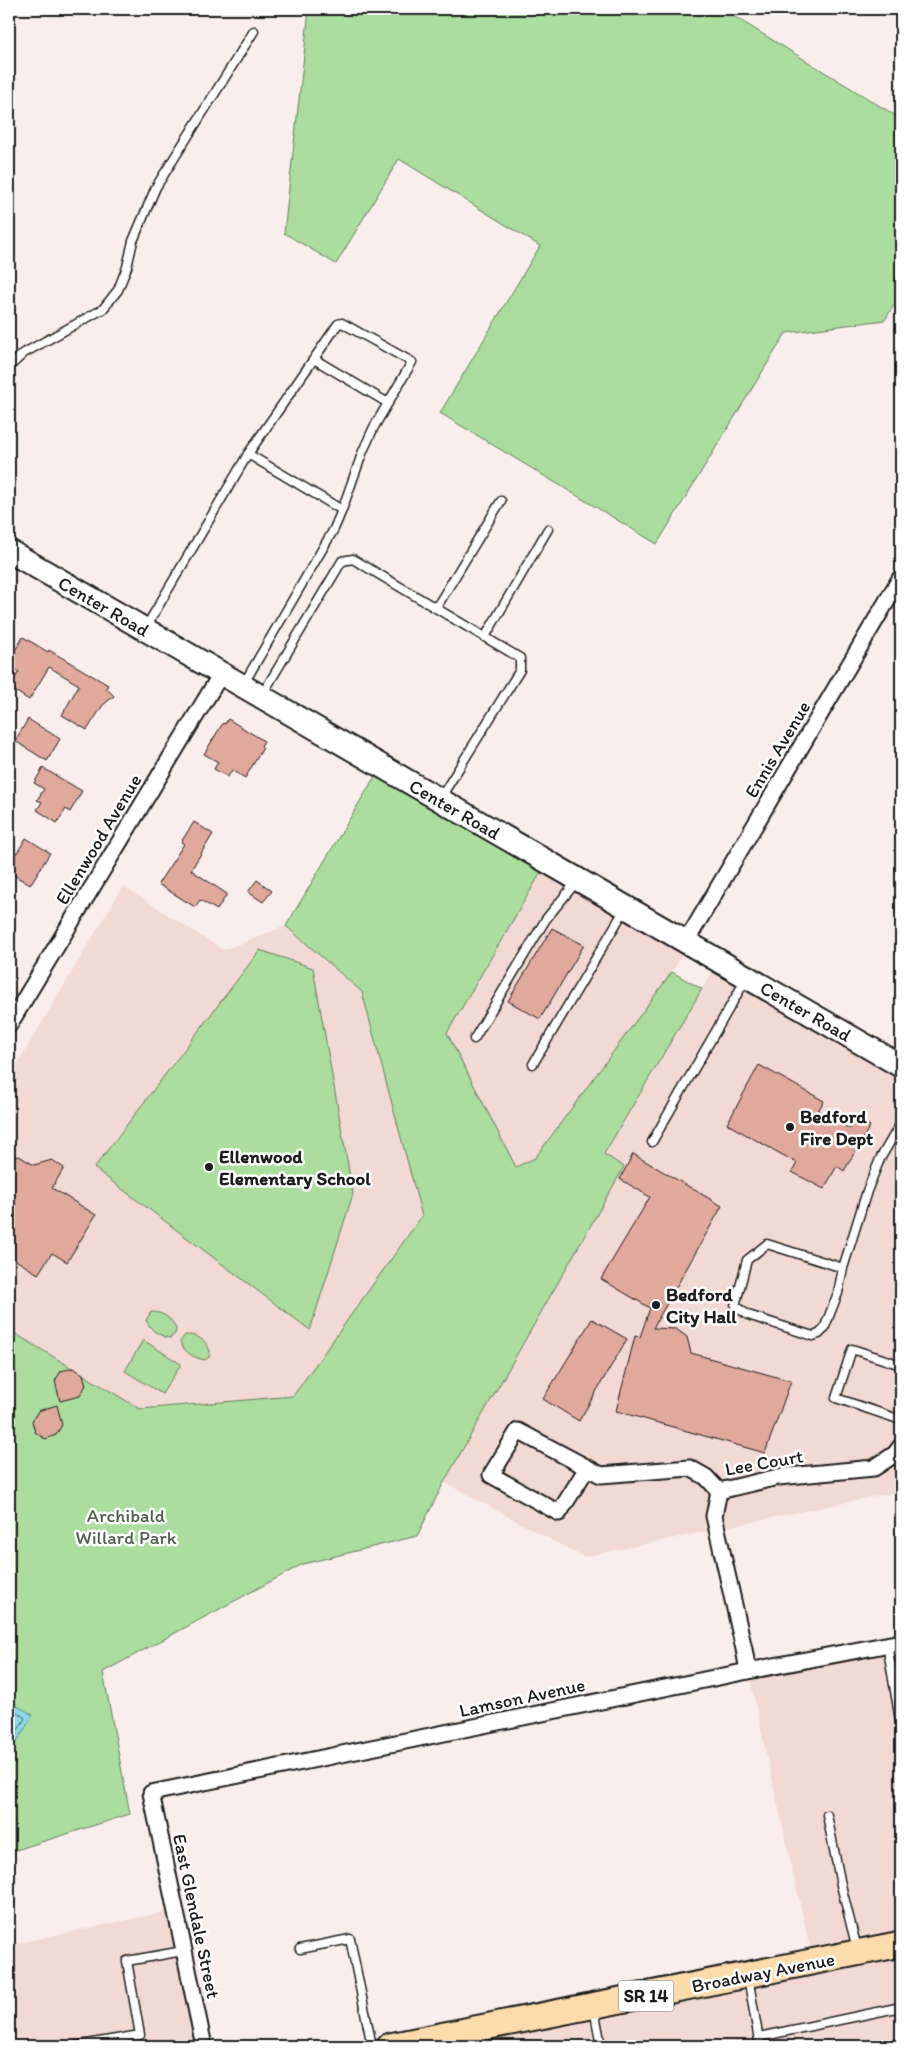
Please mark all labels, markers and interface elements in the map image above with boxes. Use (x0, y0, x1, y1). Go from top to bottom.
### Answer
street label: Center Road (54, 571, 154, 642)
street label: Ennis Avenue (740, 697, 815, 802)
street label: Ellenwood Avenue (50, 770, 146, 909)
street label: Center Road (405, 774, 505, 845)
street label: Center Road (756, 976, 856, 1047)
place label: Bedford Fire Dept (800, 1105, 873, 1150)
marker: Bedford Fire Dept (784, 1121, 796, 1133)
place label: Ellenwood Elementary School (219, 1145, 371, 1190)
marker: Ellenwood Elementary School (203, 1161, 215, 1173)
place label: Bedford City Hall (666, 1283, 737, 1328)
marker: Bedford City Hall (650, 1299, 662, 1311)
street label: Lee Court (723, 1444, 805, 1481)
park label: Archibald Willard Park (75, 1504, 177, 1549)
street label: Lamson Avenue (457, 1673, 587, 1722)
street label: East Glendale Street (168, 1832, 225, 2000)
street label: Broadway Avenue (690, 1947, 837, 1998)
road number: SR 14 (618, 1980, 674, 2012)

